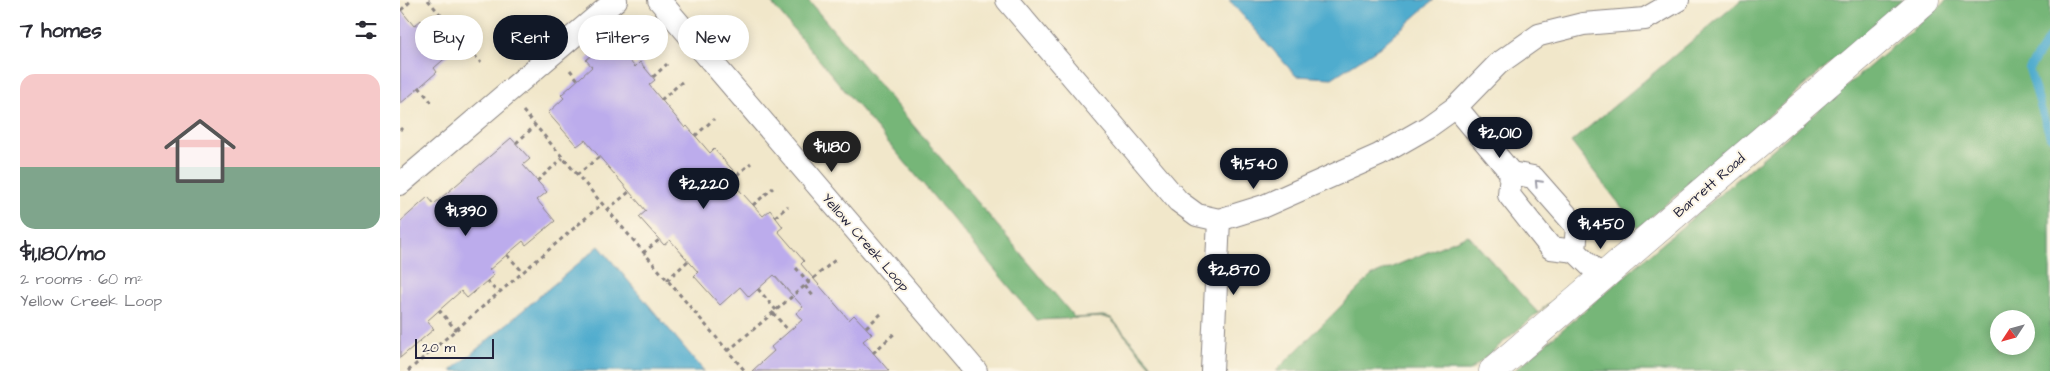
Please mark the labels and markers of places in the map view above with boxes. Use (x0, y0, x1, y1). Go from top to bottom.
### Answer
pin: $2,010 (1459, 116, 1541, 159)
pin: $1,180 (791, 130, 873, 173)
pin: $1,540 (1213, 148, 1295, 190)
pin: $2,220 (663, 168, 745, 210)
pin: $1,390 (425, 194, 507, 237)
pin: $1,450 (1560, 208, 1642, 250)
pin: $2,870 (1193, 254, 1275, 296)

